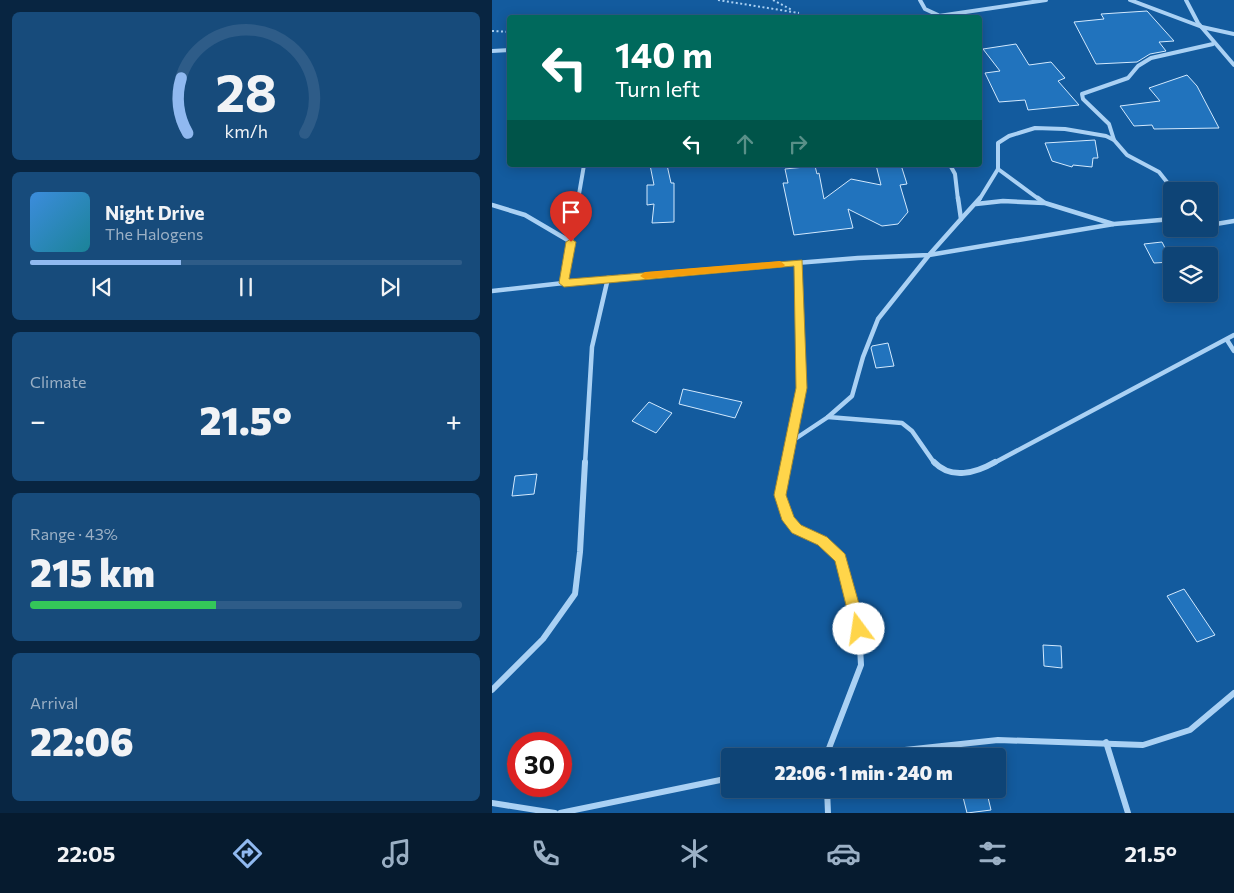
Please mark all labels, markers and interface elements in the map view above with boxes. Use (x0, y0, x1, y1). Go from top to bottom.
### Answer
text: 140 m (615, 32, 713, 75)
icon: left (532, 35, 597, 100)
text: 28 (215, 59, 277, 123)
text: Turn left (615, 75, 700, 102)
text: km/h (224, 120, 268, 142)
icon: left (678, 130, 706, 158)
icon: ahead (731, 130, 759, 158)
icon: right (784, 130, 812, 158)
map controls (1163, 182, 1218, 302)
button: search (1163, 182, 1218, 237)
pin (550, 191, 592, 242)
icon: arrive (557, 198, 585, 226)
text: Night Drive (105, 201, 205, 224)
text: The Halogens (105, 224, 203, 243)
button: layers (1163, 247, 1218, 302)
icon: previous (88, 273, 116, 301)
icon: pause (232, 273, 260, 301)
icon: next (376, 273, 404, 301)
text: Climate (30, 372, 86, 391)
text: 21.5° (199, 396, 292, 443)
text: − (30, 403, 46, 437)
text: + (446, 403, 462, 437)
text: Range · 43% (30, 524, 118, 543)
text: 215 km (30, 548, 155, 595)
position arrow (832, 602, 884, 654)
text: Arrival (30, 693, 78, 712)
text: 22:06 (30, 717, 134, 764)
speed limit sign: 30 (507, 732, 572, 797)
text: 22:06 · 1 min · 240 m (774, 761, 953, 784)
icon: directions (230, 836, 265, 871)
icon: music (379, 836, 414, 871)
icon: phone (528, 836, 563, 871)
icon: climate (677, 836, 712, 871)
icon: car (826, 836, 861, 871)
icon: filters (975, 836, 1010, 871)
text: 22:05 (57, 840, 115, 867)
text: 21.5° (1125, 840, 1177, 867)

